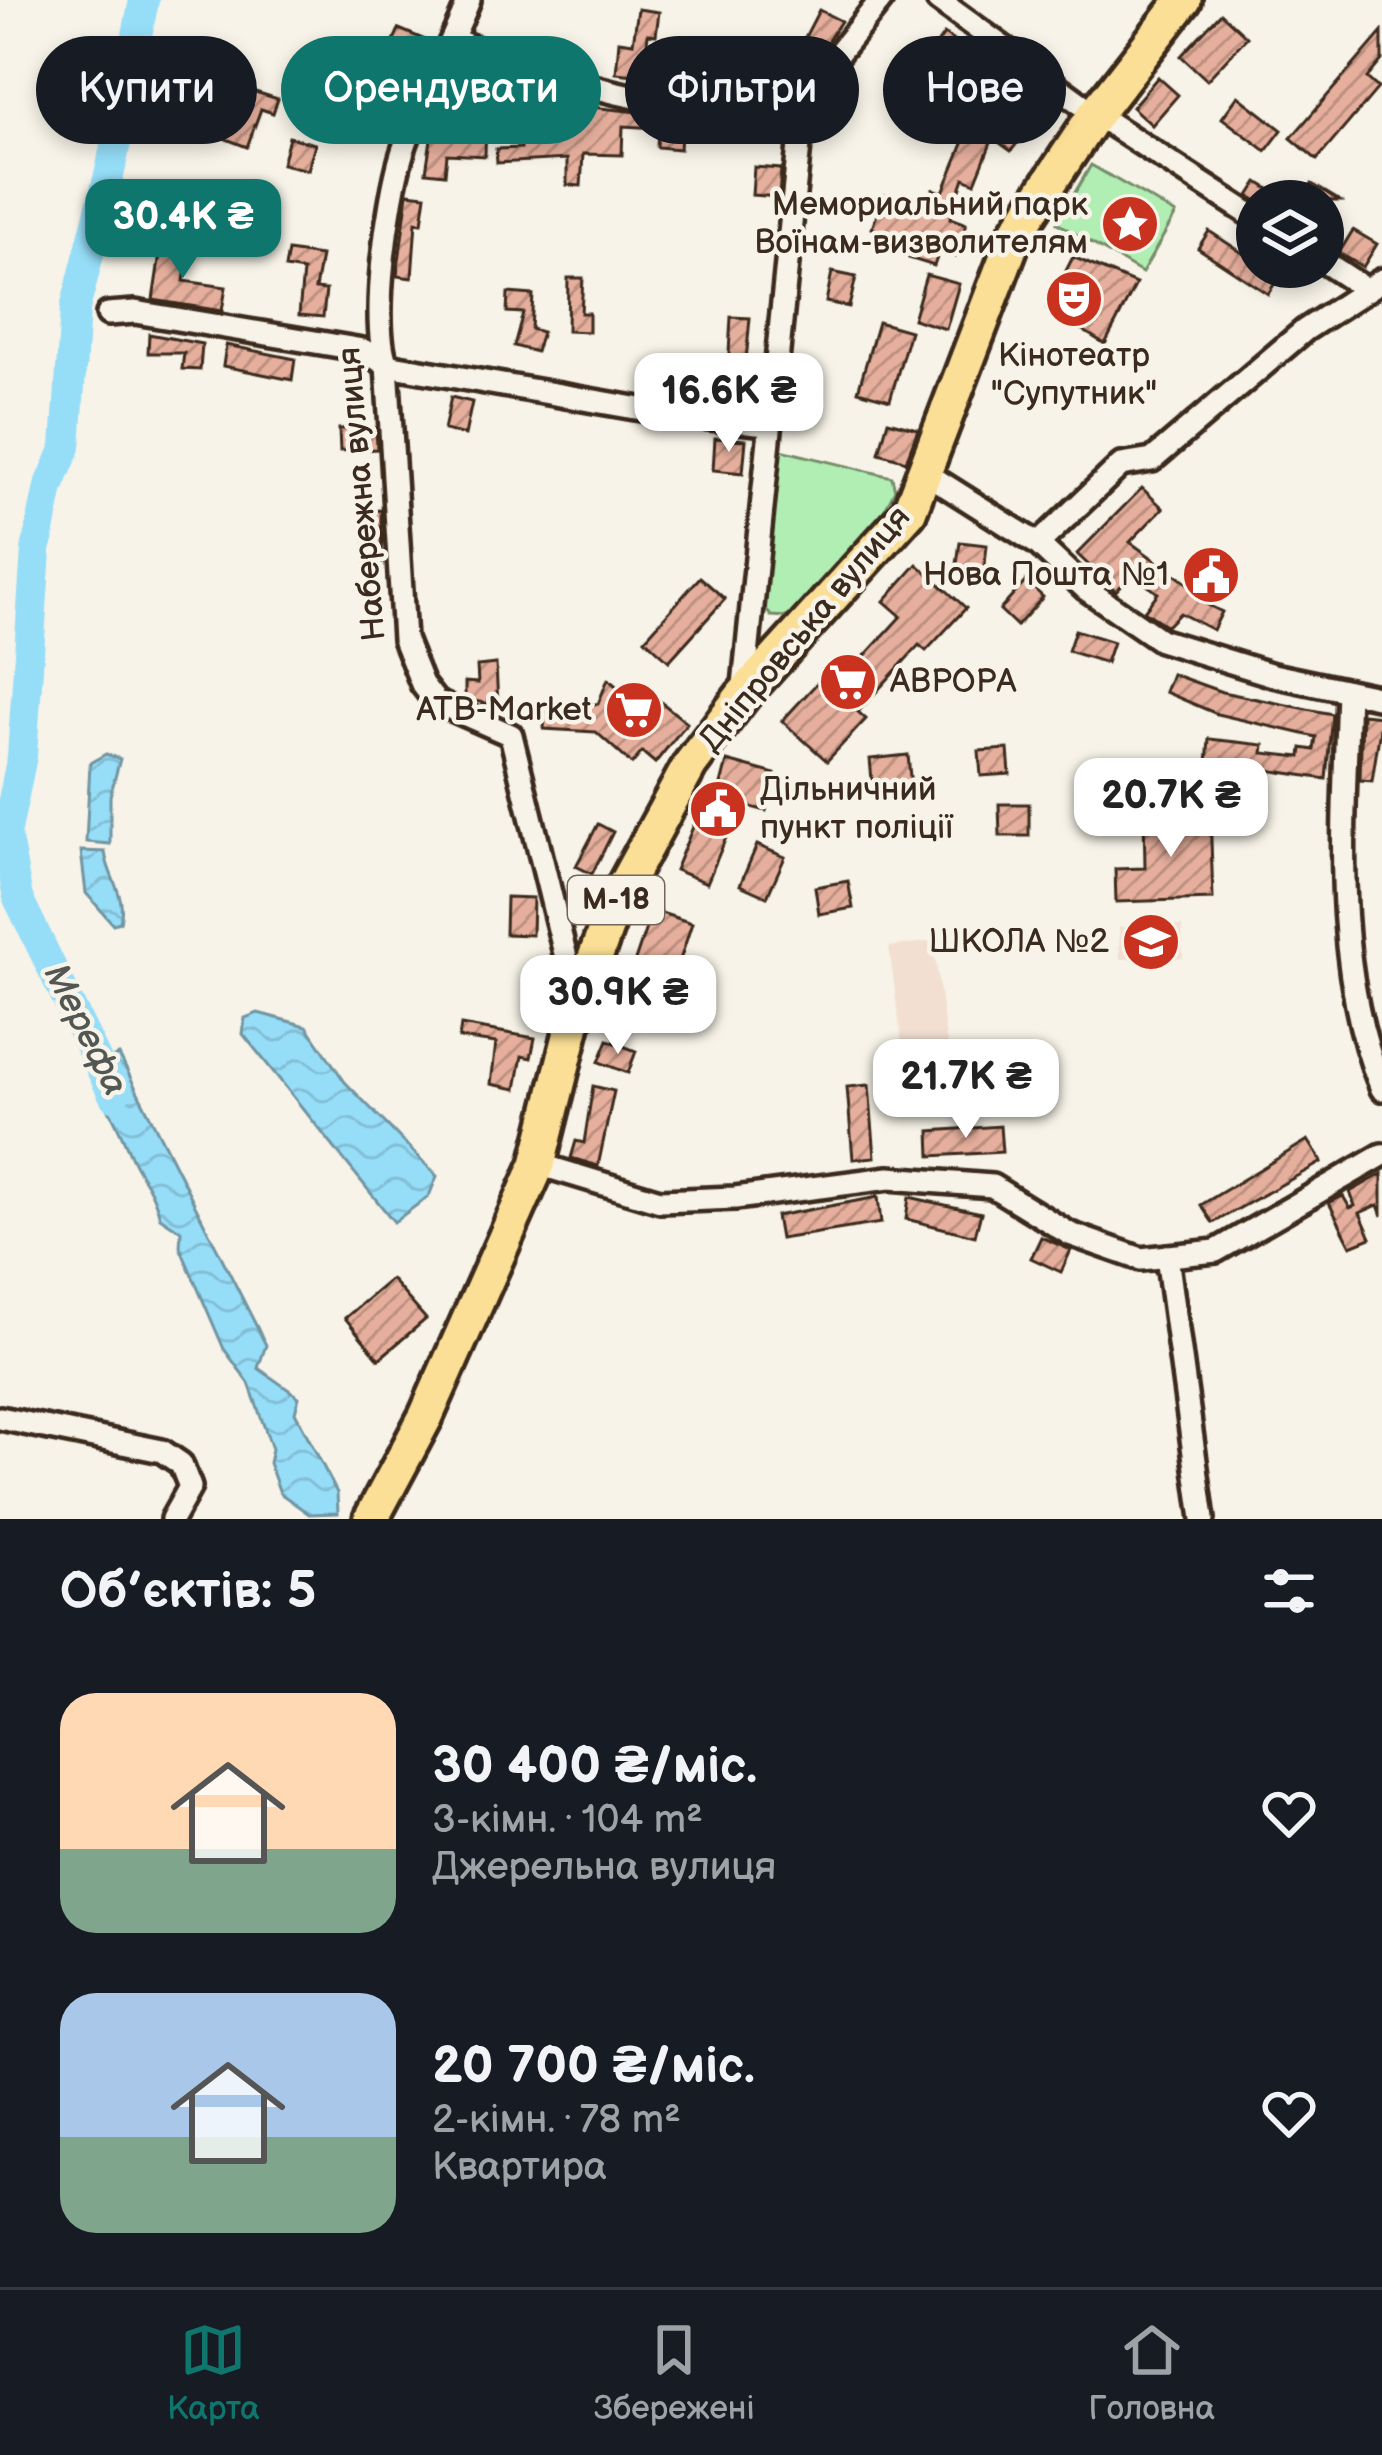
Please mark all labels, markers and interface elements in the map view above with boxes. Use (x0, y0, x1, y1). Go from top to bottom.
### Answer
chip: Купити (36, 36, 257, 144)
chip: Орендувати (281, 36, 601, 144)
chip: Фільтри (625, 36, 859, 144)
chip: Нове (883, 36, 1066, 144)
pin: 30.4K ₴ (72, 179, 294, 281)
map controls (1236, 180, 1344, 288)
button: layers (1236, 180, 1344, 288)
place label: Мемориальний парк Воїнам-визволителям (755, 185, 1088, 263)
place icon: Мемориальний парк Воїнам-визволителям (1099, 193, 1161, 255)
text: 30.4K ₴ (112, 194, 254, 241)
theatre icon: Кінотеатр "Супутник" (1043, 268, 1105, 330)
place label: Кінотеатр "Супутник" (991, 336, 1157, 414)
street label: Набережна вулиця (329, 345, 395, 643)
pin: 16.6K ₴ (618, 353, 840, 455)
text: 16.6K ₴ (661, 368, 797, 415)
street label: Дніпровська вулиця (691, 498, 919, 760)
public building icon: Нова Пошта №1 (1180, 544, 1242, 606)
place label: Нова Пошта №1 (923, 555, 1169, 595)
supermarket icon: АВРОРА (817, 651, 879, 713)
place label: АВРОРА (889, 662, 1017, 702)
supermarket icon: ATB-Market (603, 679, 665, 741)
place label: ATB-Market (416, 690, 592, 730)
pin: 20.7K ₴ (1060, 758, 1282, 860)
place label: Дільничний пункт поліції (760, 770, 954, 848)
text: 20.7K ₴ (1101, 773, 1241, 820)
public building icon: Дільничний пункт поліції (687, 778, 749, 840)
road number: М-18 (568, 876, 664, 924)
school or university icon: ШКОЛА №2 (1120, 911, 1182, 973)
place label: ШКОЛА №2 (929, 922, 1110, 962)
pin: 30.9K ₴ (507, 955, 729, 1057)
water label: Мерефа (34, 957, 136, 1103)
text: 30.9K ₴ (547, 970, 689, 1017)
pin: 21.7K ₴ (855, 1039, 1077, 1141)
text: 21.7K ₴ (900, 1054, 1032, 1101)
icon: filters (1256, 1558, 1322, 1624)
text: Об’єктів: 5 (60, 1561, 316, 1622)
text: 30 400 ₴/міс. (432, 1736, 757, 1797)
icon: home (156, 1741, 300, 1885)
icon: heart (1256, 1780, 1322, 1846)
text: 3-кімн. · 104 m² (432, 1797, 703, 1844)
text: Джерельна вулиця (432, 1844, 776, 1891)
text: 20 700 ₴/міс. (432, 2036, 755, 2097)
icon: home (156, 2041, 300, 2185)
icon: heart (1256, 2080, 1322, 2146)
text: 2-кімн. · 78 m² (432, 2097, 681, 2144)
text: Квартира (432, 2144, 607, 2191)
tab: Карта (167, 2317, 260, 2429)
tab: Збережені (594, 2317, 755, 2429)
tab: Головна (1089, 2317, 1215, 2429)

